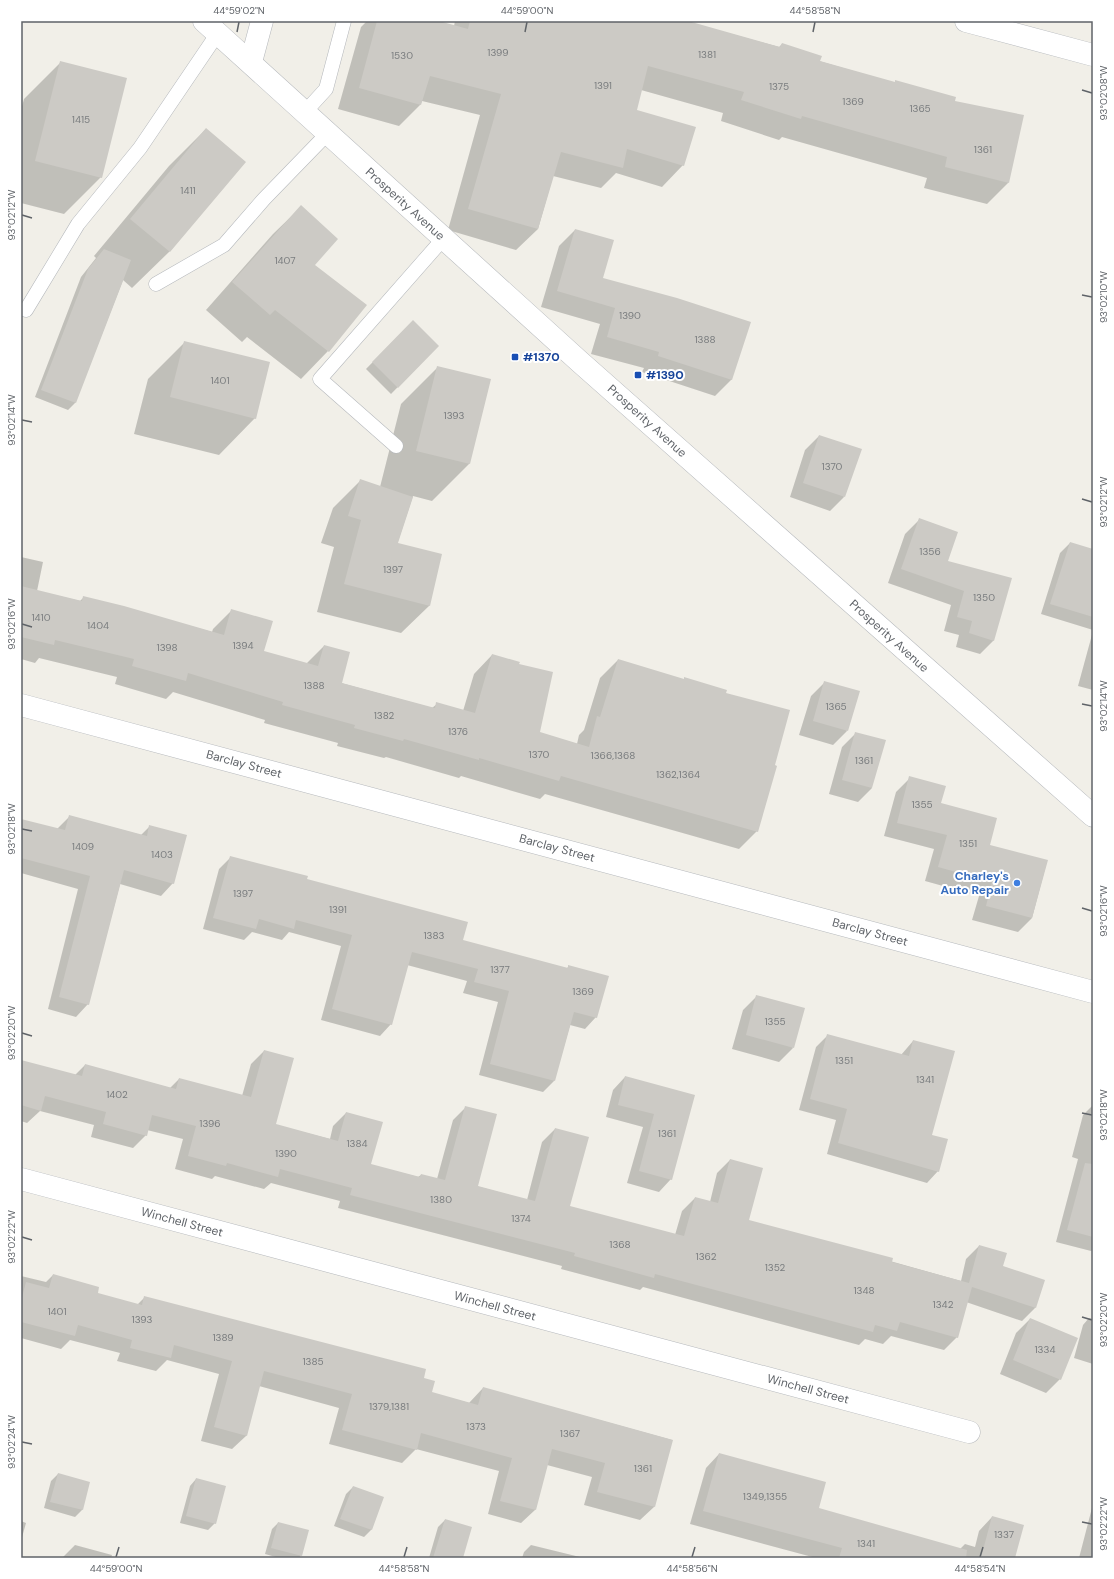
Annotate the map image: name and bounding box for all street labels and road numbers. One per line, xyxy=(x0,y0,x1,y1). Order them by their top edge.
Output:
street label: Prosperity Avenue xyxy=(362,164,448,244)
street label: Prosperity Avenue xyxy=(604,381,690,461)
street label: Prosperity Avenue xyxy=(846,596,932,676)
street label: Barclay Street xyxy=(204,746,284,782)
street label: Barclay Street xyxy=(517,830,597,866)
street label: Barclay Street xyxy=(830,914,910,950)
street label: Winchell Street xyxy=(139,1203,225,1241)
street label: Winchell Street xyxy=(452,1287,538,1325)
street label: Winchell Street xyxy=(765,1370,851,1408)

